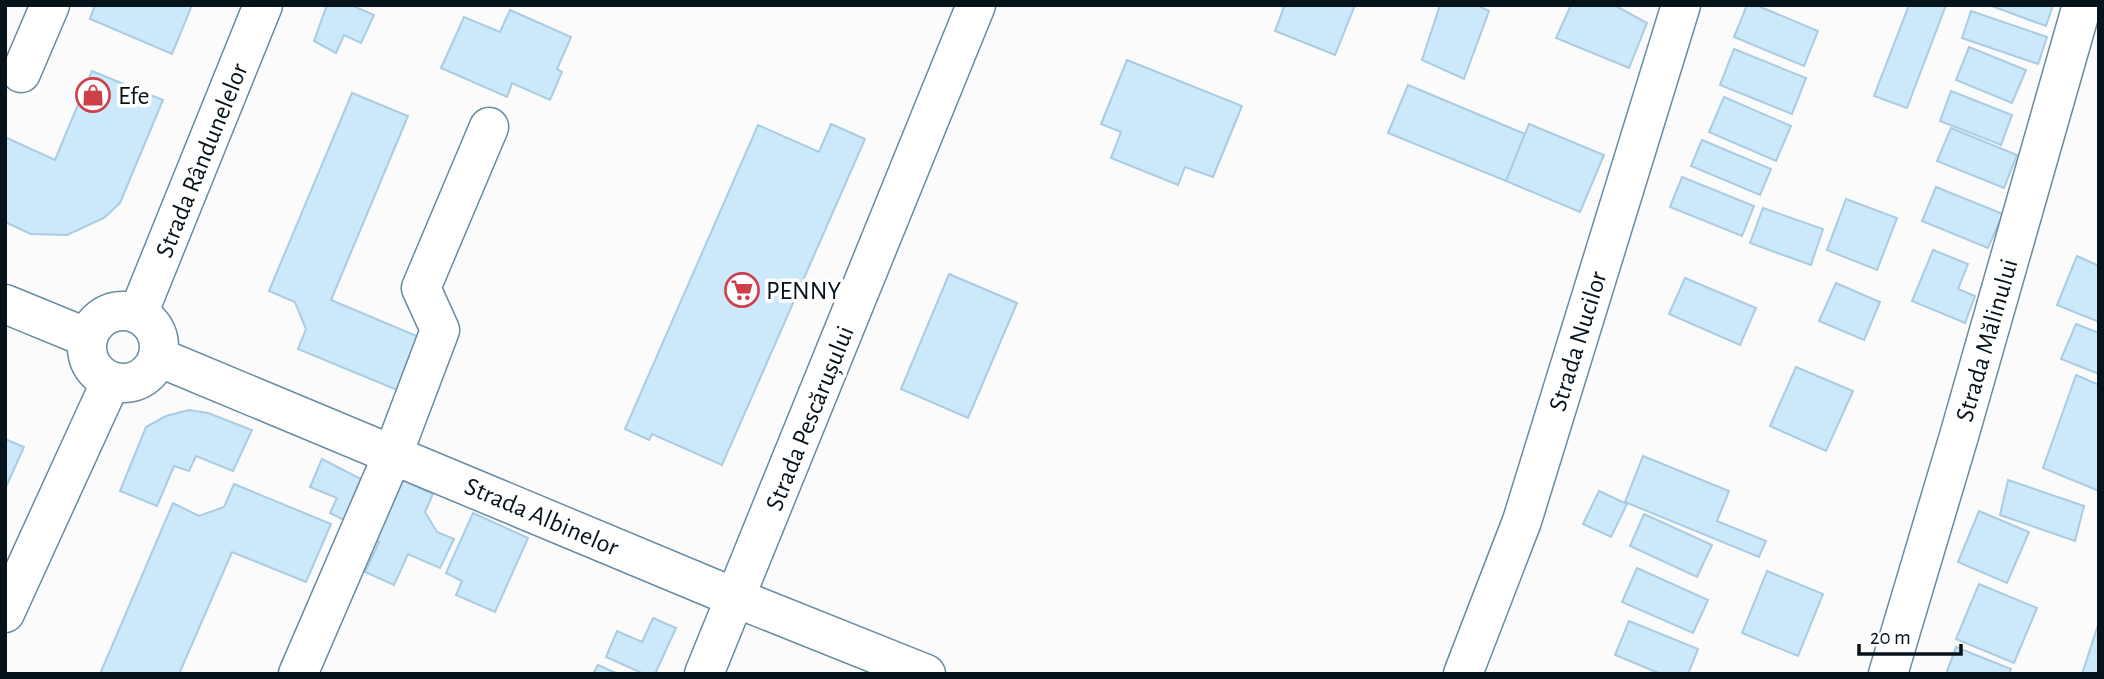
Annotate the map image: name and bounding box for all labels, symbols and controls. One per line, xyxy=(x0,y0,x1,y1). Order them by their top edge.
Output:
street label: Strada Rândunelelor xyxy=(151,59,253,261)
shop icon: Efe xyxy=(74,76,112,114)
place label: Efe xyxy=(118,83,149,109)
street label: Strada Mălinului xyxy=(1951,256,2023,425)
street label: Strada Nucilor xyxy=(1544,268,1612,414)
supermarket icon: PENNY xyxy=(723,271,761,309)
place label: PENNY xyxy=(766,278,842,304)
street label: Strada Pescărușului xyxy=(761,322,861,515)
street label: Strada Albinelor xyxy=(461,473,623,561)
scale bar xyxy=(1859,612,1960,656)
text: 20 m xyxy=(1870,627,1911,648)

